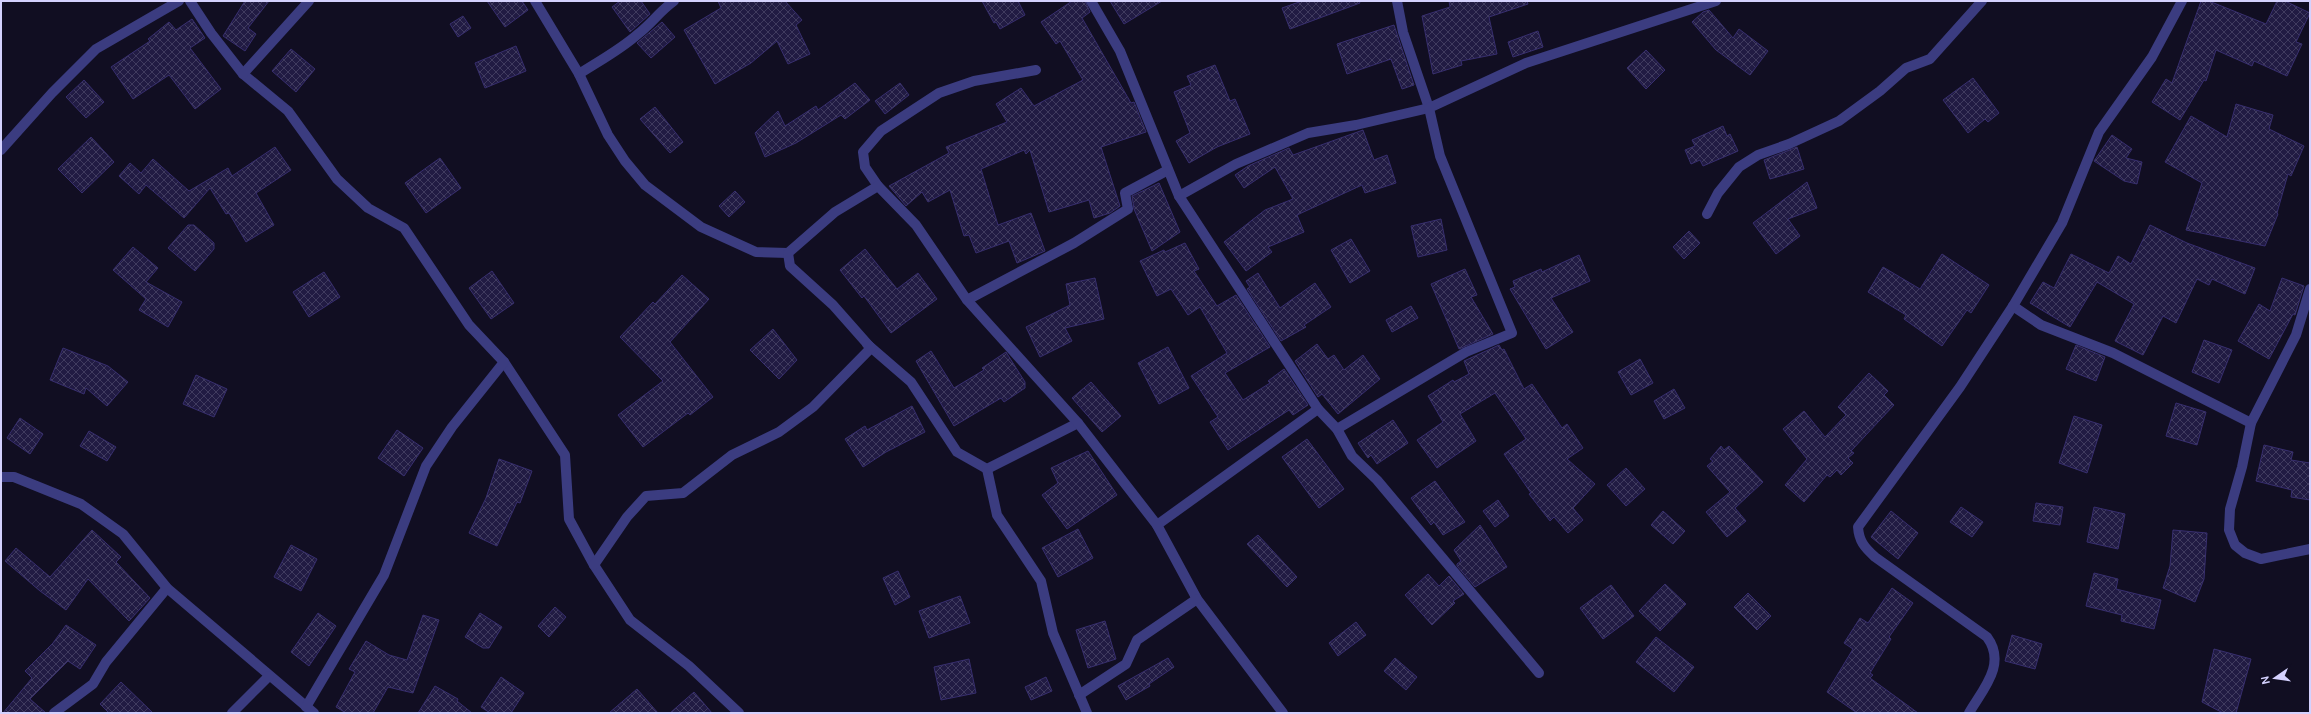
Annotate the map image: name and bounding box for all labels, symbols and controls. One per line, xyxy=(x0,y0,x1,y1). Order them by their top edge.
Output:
north arrow xyxy=(2255,658,2295,698)
text: N xyxy=(2258,675,2273,686)

